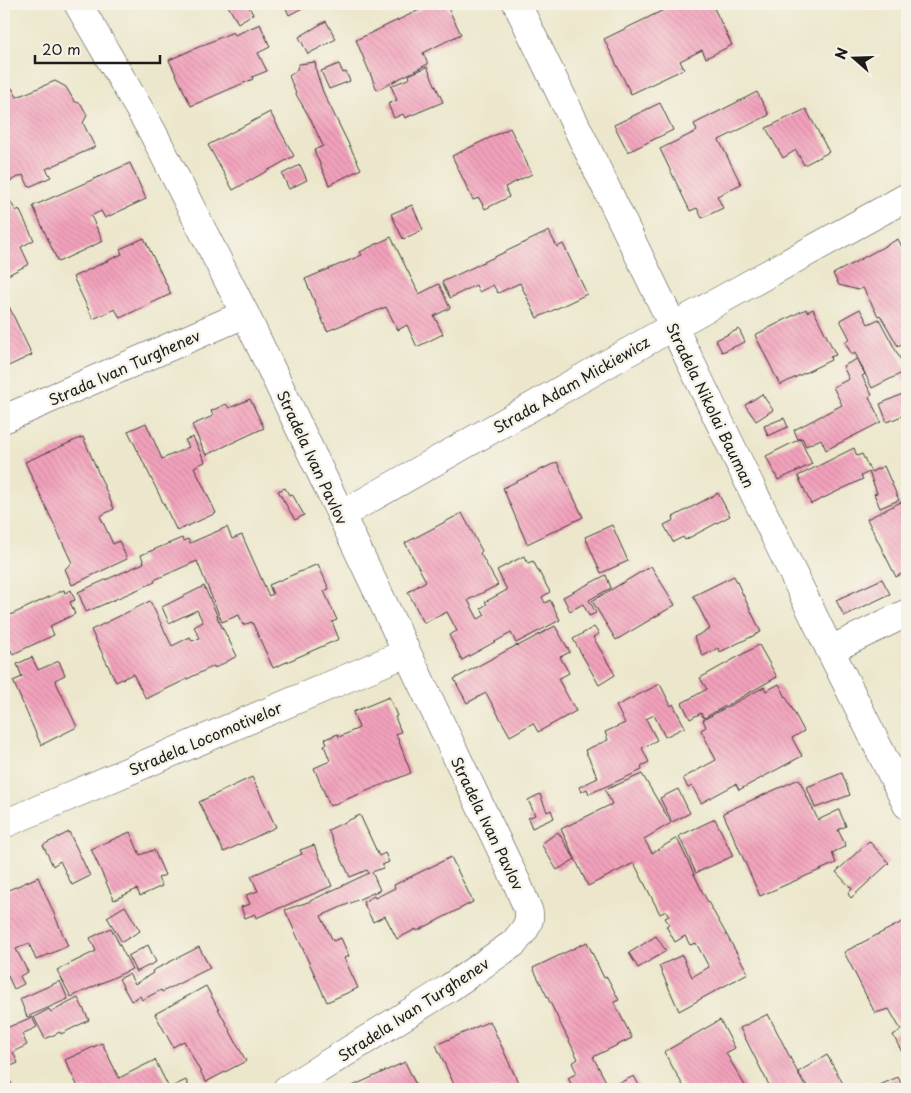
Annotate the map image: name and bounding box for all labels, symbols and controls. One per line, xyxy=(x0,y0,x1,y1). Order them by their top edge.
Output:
scale bar xyxy=(35,32,160,64)
north arrow xyxy=(828,32,878,82)
text: 20 m xyxy=(42,37,81,60)
text: N xyxy=(830,45,853,62)
street label: Stradela Nikolai Bauman xyxy=(661,318,761,492)
street label: Strada Ivan Turghenev xyxy=(44,323,204,411)
street label: Strada Adam Mickiewicz xyxy=(489,330,653,438)
street label: Stradela Ivan Pavlov xyxy=(272,386,354,528)
street label: Stradela Locomotivelor xyxy=(125,695,285,781)
street label: Stradela Ivan Pavlov xyxy=(446,752,530,894)
street label: Stradela Ivan Turghenev xyxy=(333,951,493,1067)

